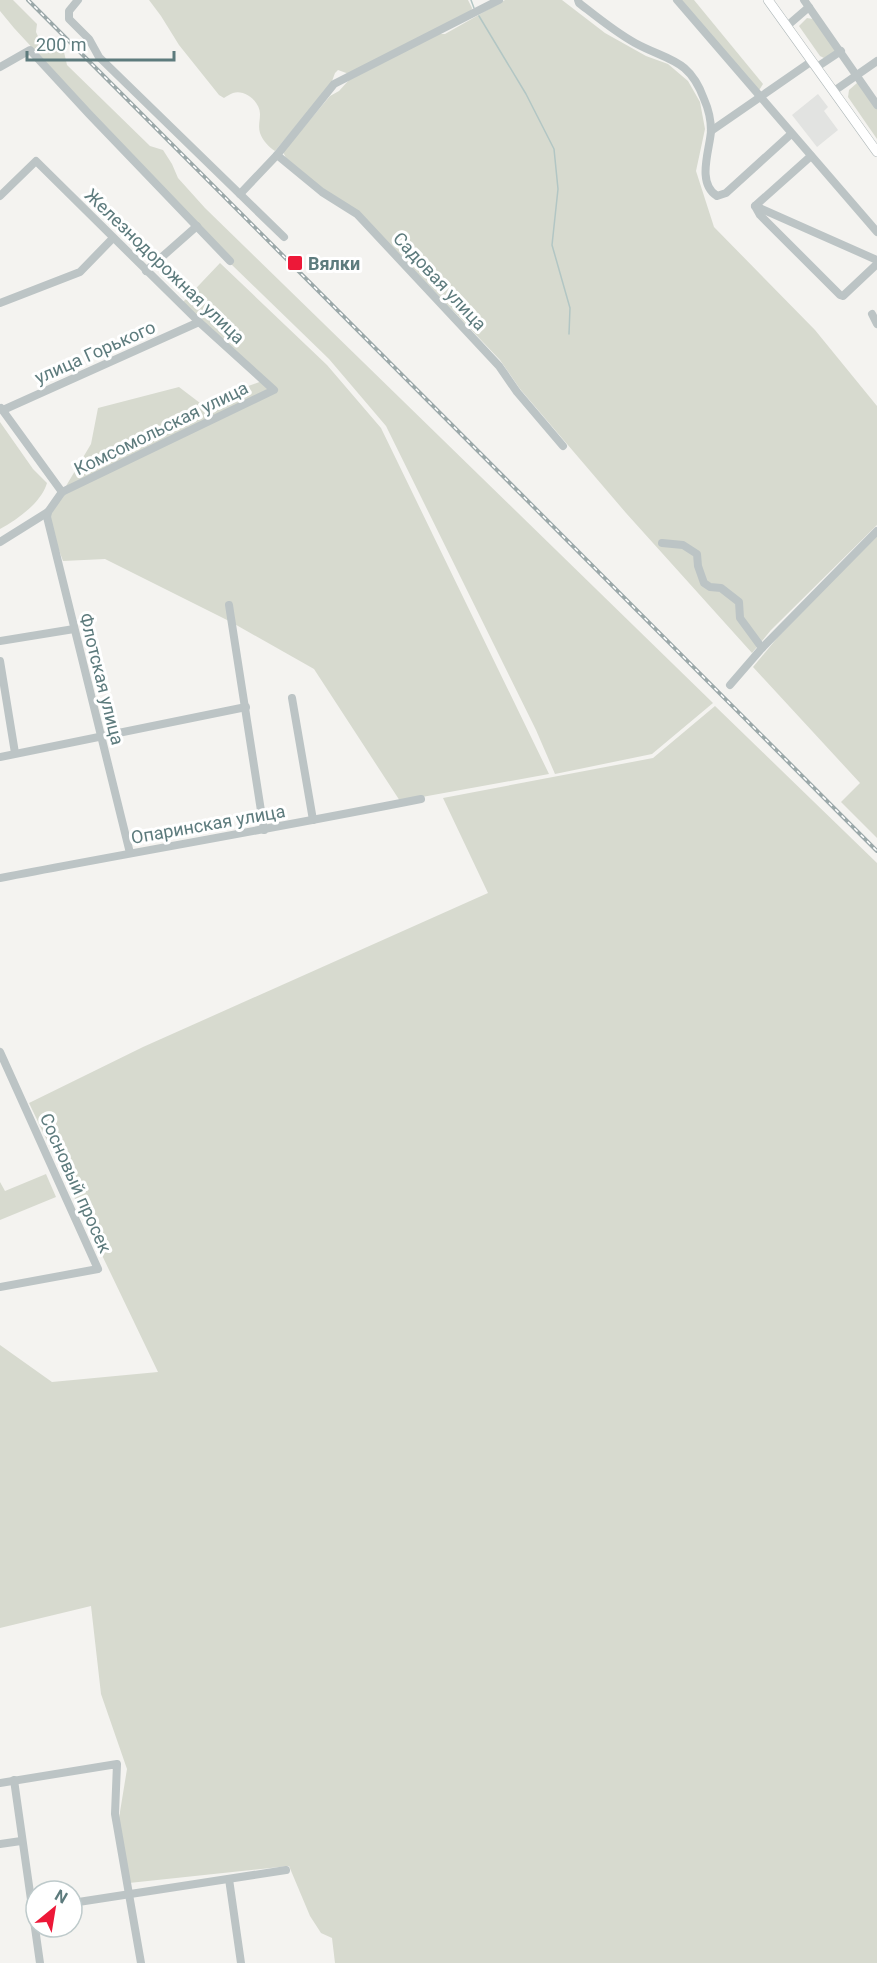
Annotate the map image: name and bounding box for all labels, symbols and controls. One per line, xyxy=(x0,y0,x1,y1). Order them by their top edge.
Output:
scale bar xyxy=(27,24,174,62)
text: 200 m xyxy=(36,34,87,55)
street label: Железнодорожная улица xyxy=(81,184,249,348)
street label: Садовая улица xyxy=(389,228,491,334)
place label: Вялки xyxy=(308,253,360,274)
marker: Вялки xyxy=(286,254,304,272)
street label: улица Горького xyxy=(31,316,159,388)
street label: Комсомольская улица xyxy=(71,377,251,479)
street label: Флотская улица xyxy=(75,611,129,747)
street label: Опаринская улица xyxy=(129,800,287,848)
street label: Сосновый просек xyxy=(36,1110,116,1256)
north arrow xyxy=(24,1879,84,1939)
text: N xyxy=(52,1885,71,1907)

